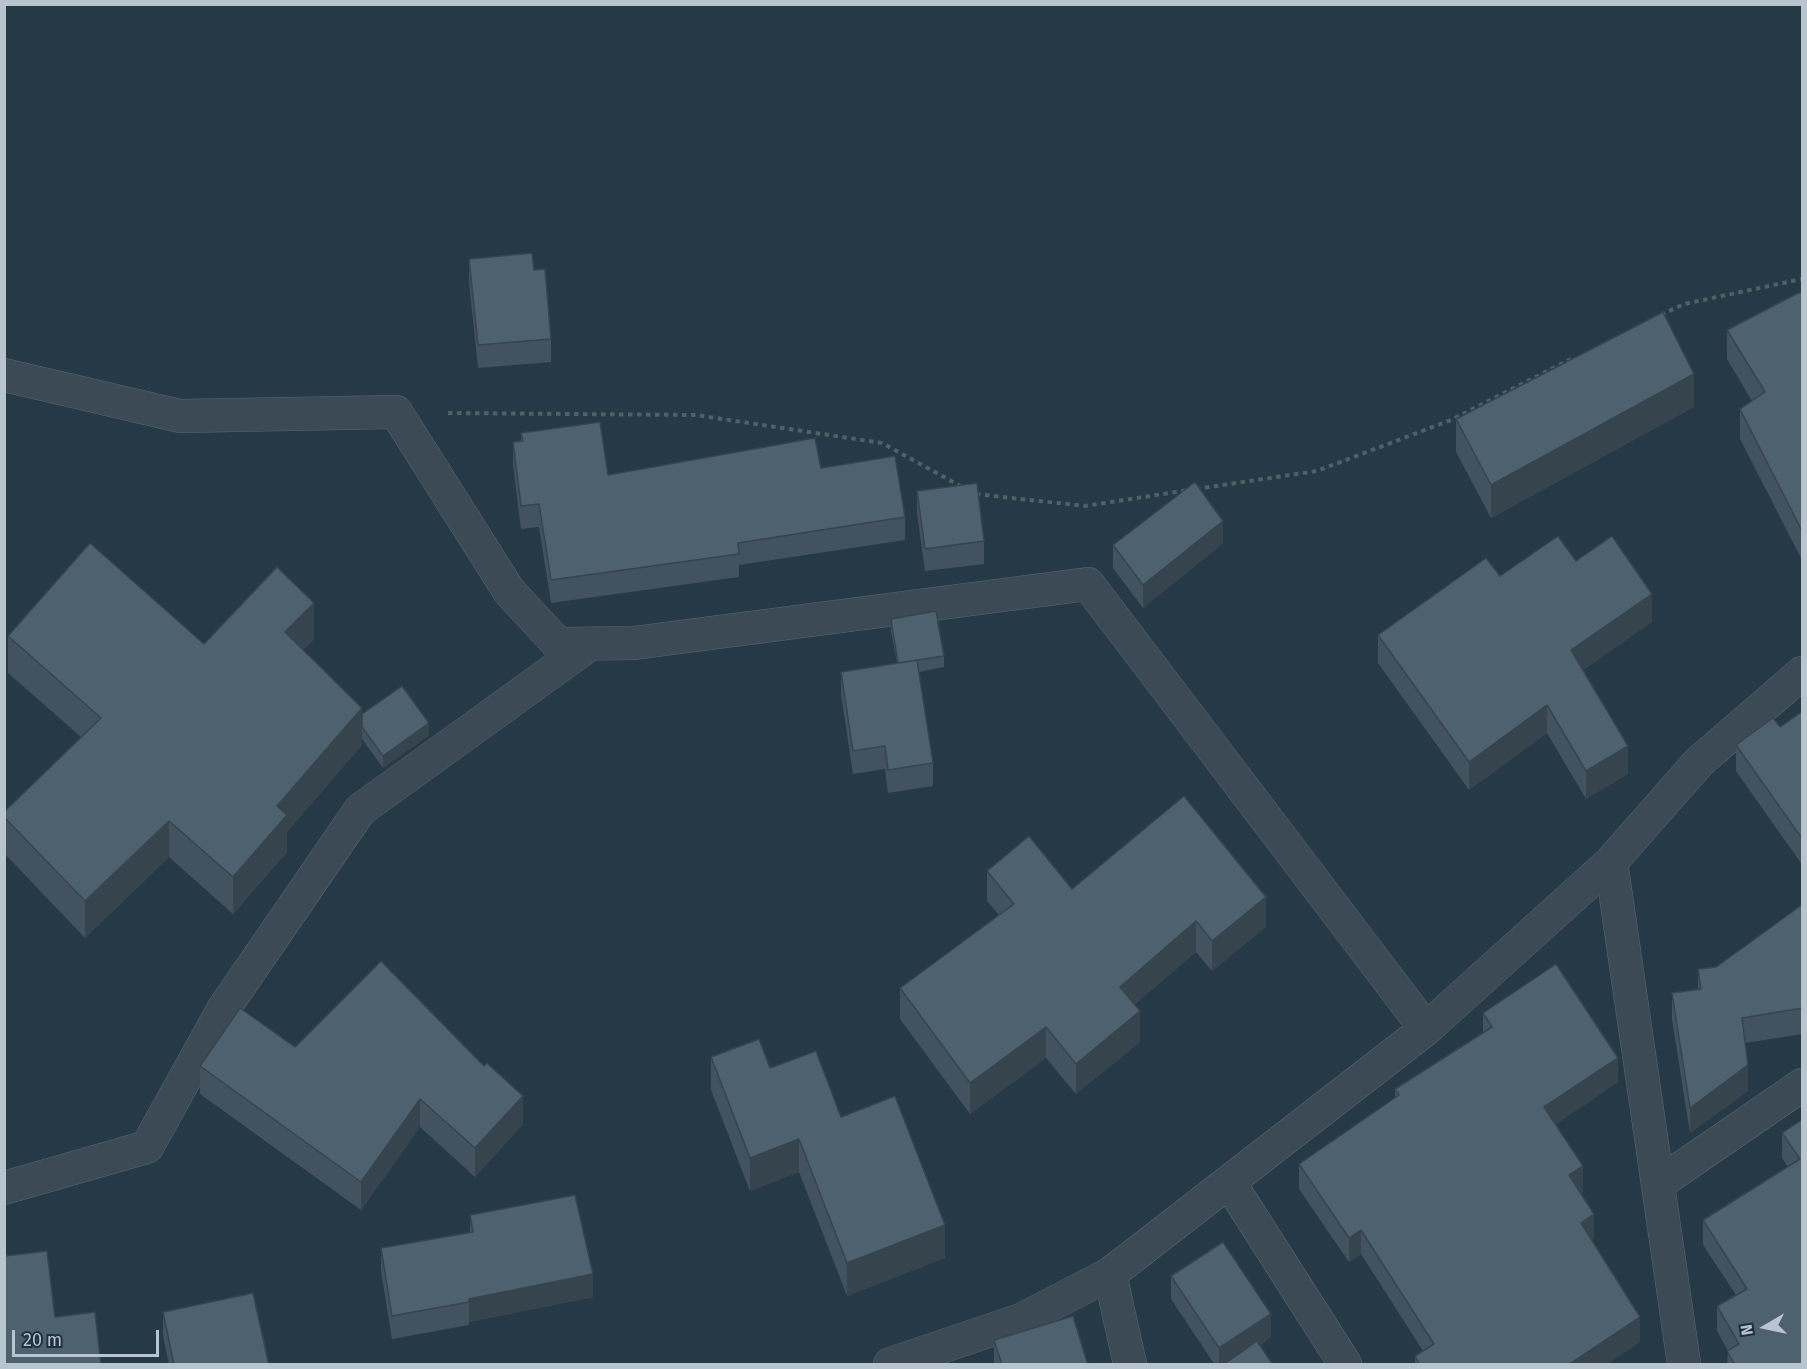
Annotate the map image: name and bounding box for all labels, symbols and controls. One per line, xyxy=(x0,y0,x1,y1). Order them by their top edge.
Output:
north arrow xyxy=(1735,1297,1795,1357)
scale bar xyxy=(15,1318,162,1356)
text: N xyxy=(1737,1323,1757,1337)
text: 20 m xyxy=(23,1329,62,1351)

